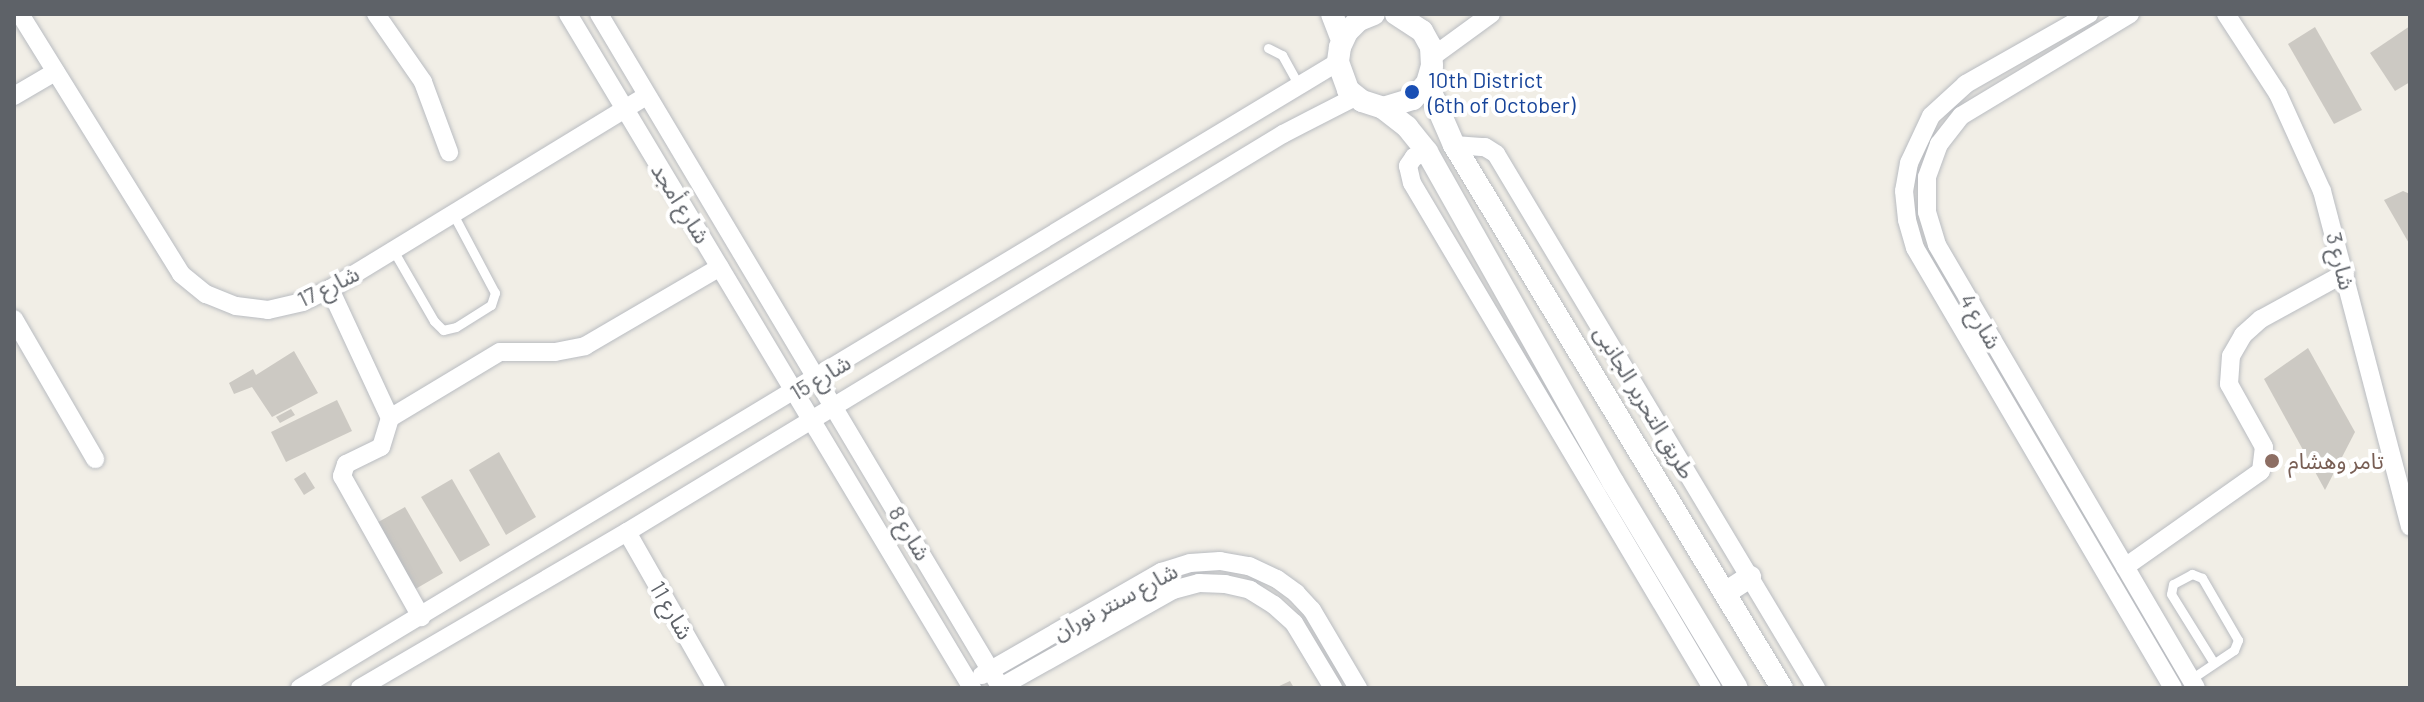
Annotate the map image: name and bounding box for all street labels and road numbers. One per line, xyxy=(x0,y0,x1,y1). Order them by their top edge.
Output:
street label: شارع أمجد xyxy=(646,158,716,248)
street label: شارع 3 xyxy=(2321,229,2361,293)
street label: شارع 17 xyxy=(293,260,363,312)
street label: شارع 4 xyxy=(1955,289,2007,353)
street label: طريق التحرير الجانبى xyxy=(1589,321,1701,483)
street label: شارع 15 xyxy=(785,349,855,405)
street label: شارع 8 xyxy=(884,501,936,565)
street label: شارع سنتر نوران xyxy=(1048,557,1182,645)
street label: شارع 11 xyxy=(645,576,699,644)

